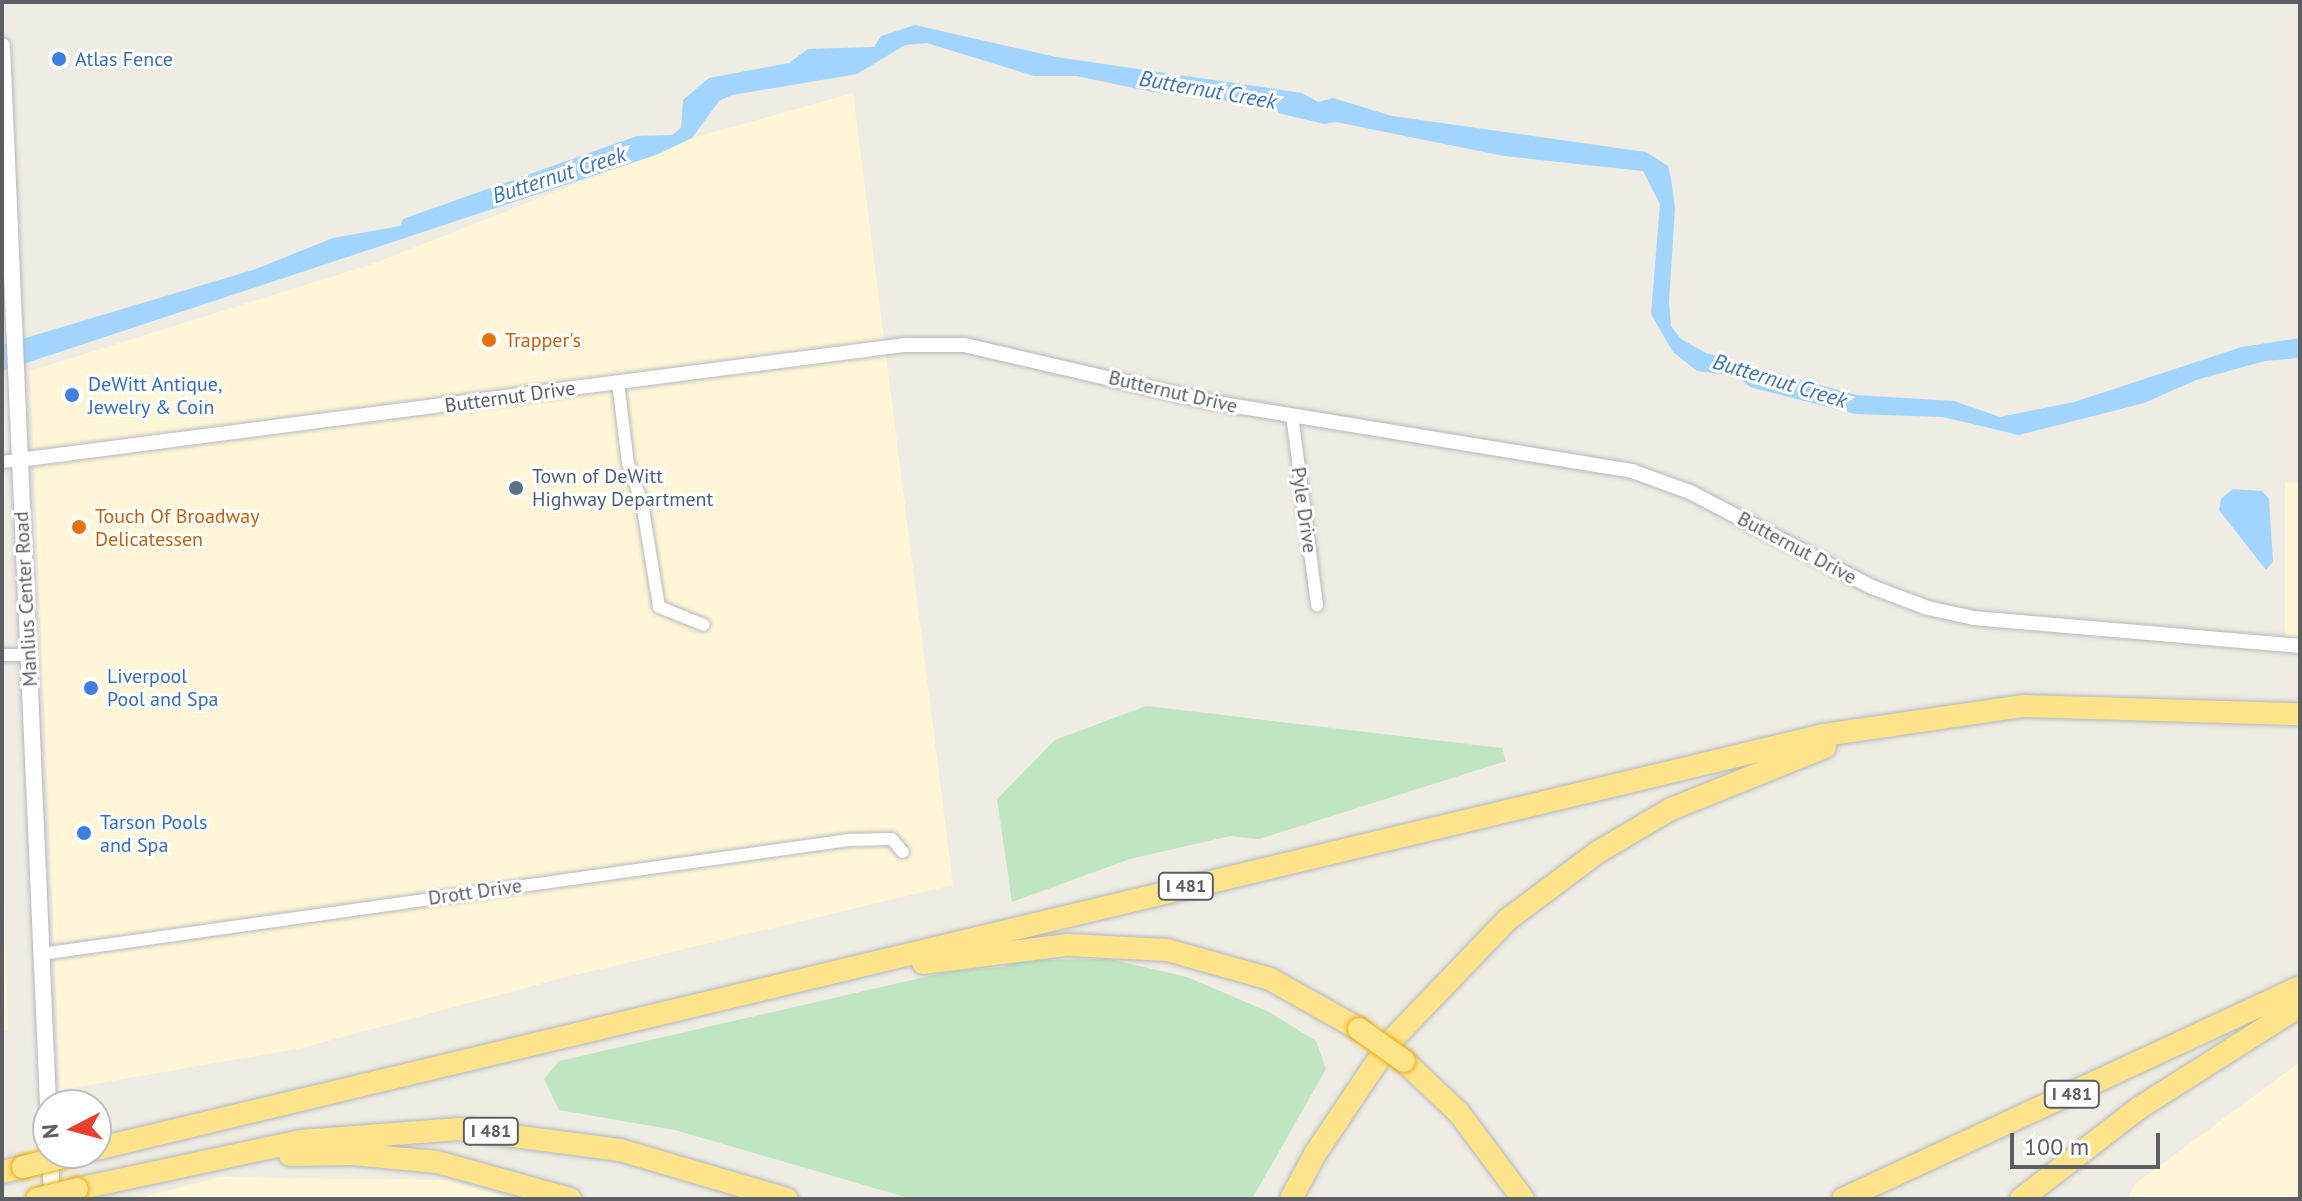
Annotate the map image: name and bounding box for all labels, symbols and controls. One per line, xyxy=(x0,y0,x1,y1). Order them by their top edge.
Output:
place label: Atlas Fence xyxy=(75,47,173,71)
marker: Atlas Fence xyxy=(50,50,68,68)
water label: Butternut Creek xyxy=(1137,65,1279,115)
water label: Butternut Creek xyxy=(489,141,629,209)
place label: Trapper's xyxy=(505,328,581,352)
marker: Trapper's xyxy=(480,331,498,349)
water label: Butternut Creek xyxy=(1710,348,1850,414)
street label: Butternut Drive xyxy=(1106,366,1240,418)
place label: DeWitt Antique, Jewelry & Coin xyxy=(88,372,223,419)
street label: Butternut Drive xyxy=(443,376,577,418)
marker: DeWitt Antique, Jewelry & Coin xyxy=(63,386,81,404)
place label: Town of DeWitt Highway Department xyxy=(532,464,714,511)
street label: Pyle Drive xyxy=(1286,465,1322,555)
marker: Town of DeWitt Highway Department xyxy=(507,479,525,497)
place label: Touch Of Broadway Delicatessen xyxy=(95,504,260,551)
street label: Butternut Drive xyxy=(1733,507,1861,589)
street label: Manlius Center Road xyxy=(9,511,43,687)
marker: Touch Of Broadway Delicatessen xyxy=(70,518,88,536)
place label: Liverpool Pool and Spa xyxy=(107,664,218,711)
marker: Liverpool Pool and Spa xyxy=(82,679,100,697)
place label: Tarson Pools and Spa xyxy=(100,810,207,857)
marker: Tarson Pools and Spa xyxy=(75,824,93,842)
road number: I 481 xyxy=(1156,872,1216,900)
street label: Drott Drive xyxy=(427,874,523,910)
road number: I 481 xyxy=(2042,1080,2102,1108)
north arrow xyxy=(32,1089,112,1169)
road number: I 481 xyxy=(461,1117,521,1145)
scale bar xyxy=(2014,1117,2164,1167)
text: N xyxy=(35,1123,65,1140)
text: 100 m xyxy=(2024,1131,2089,1162)

